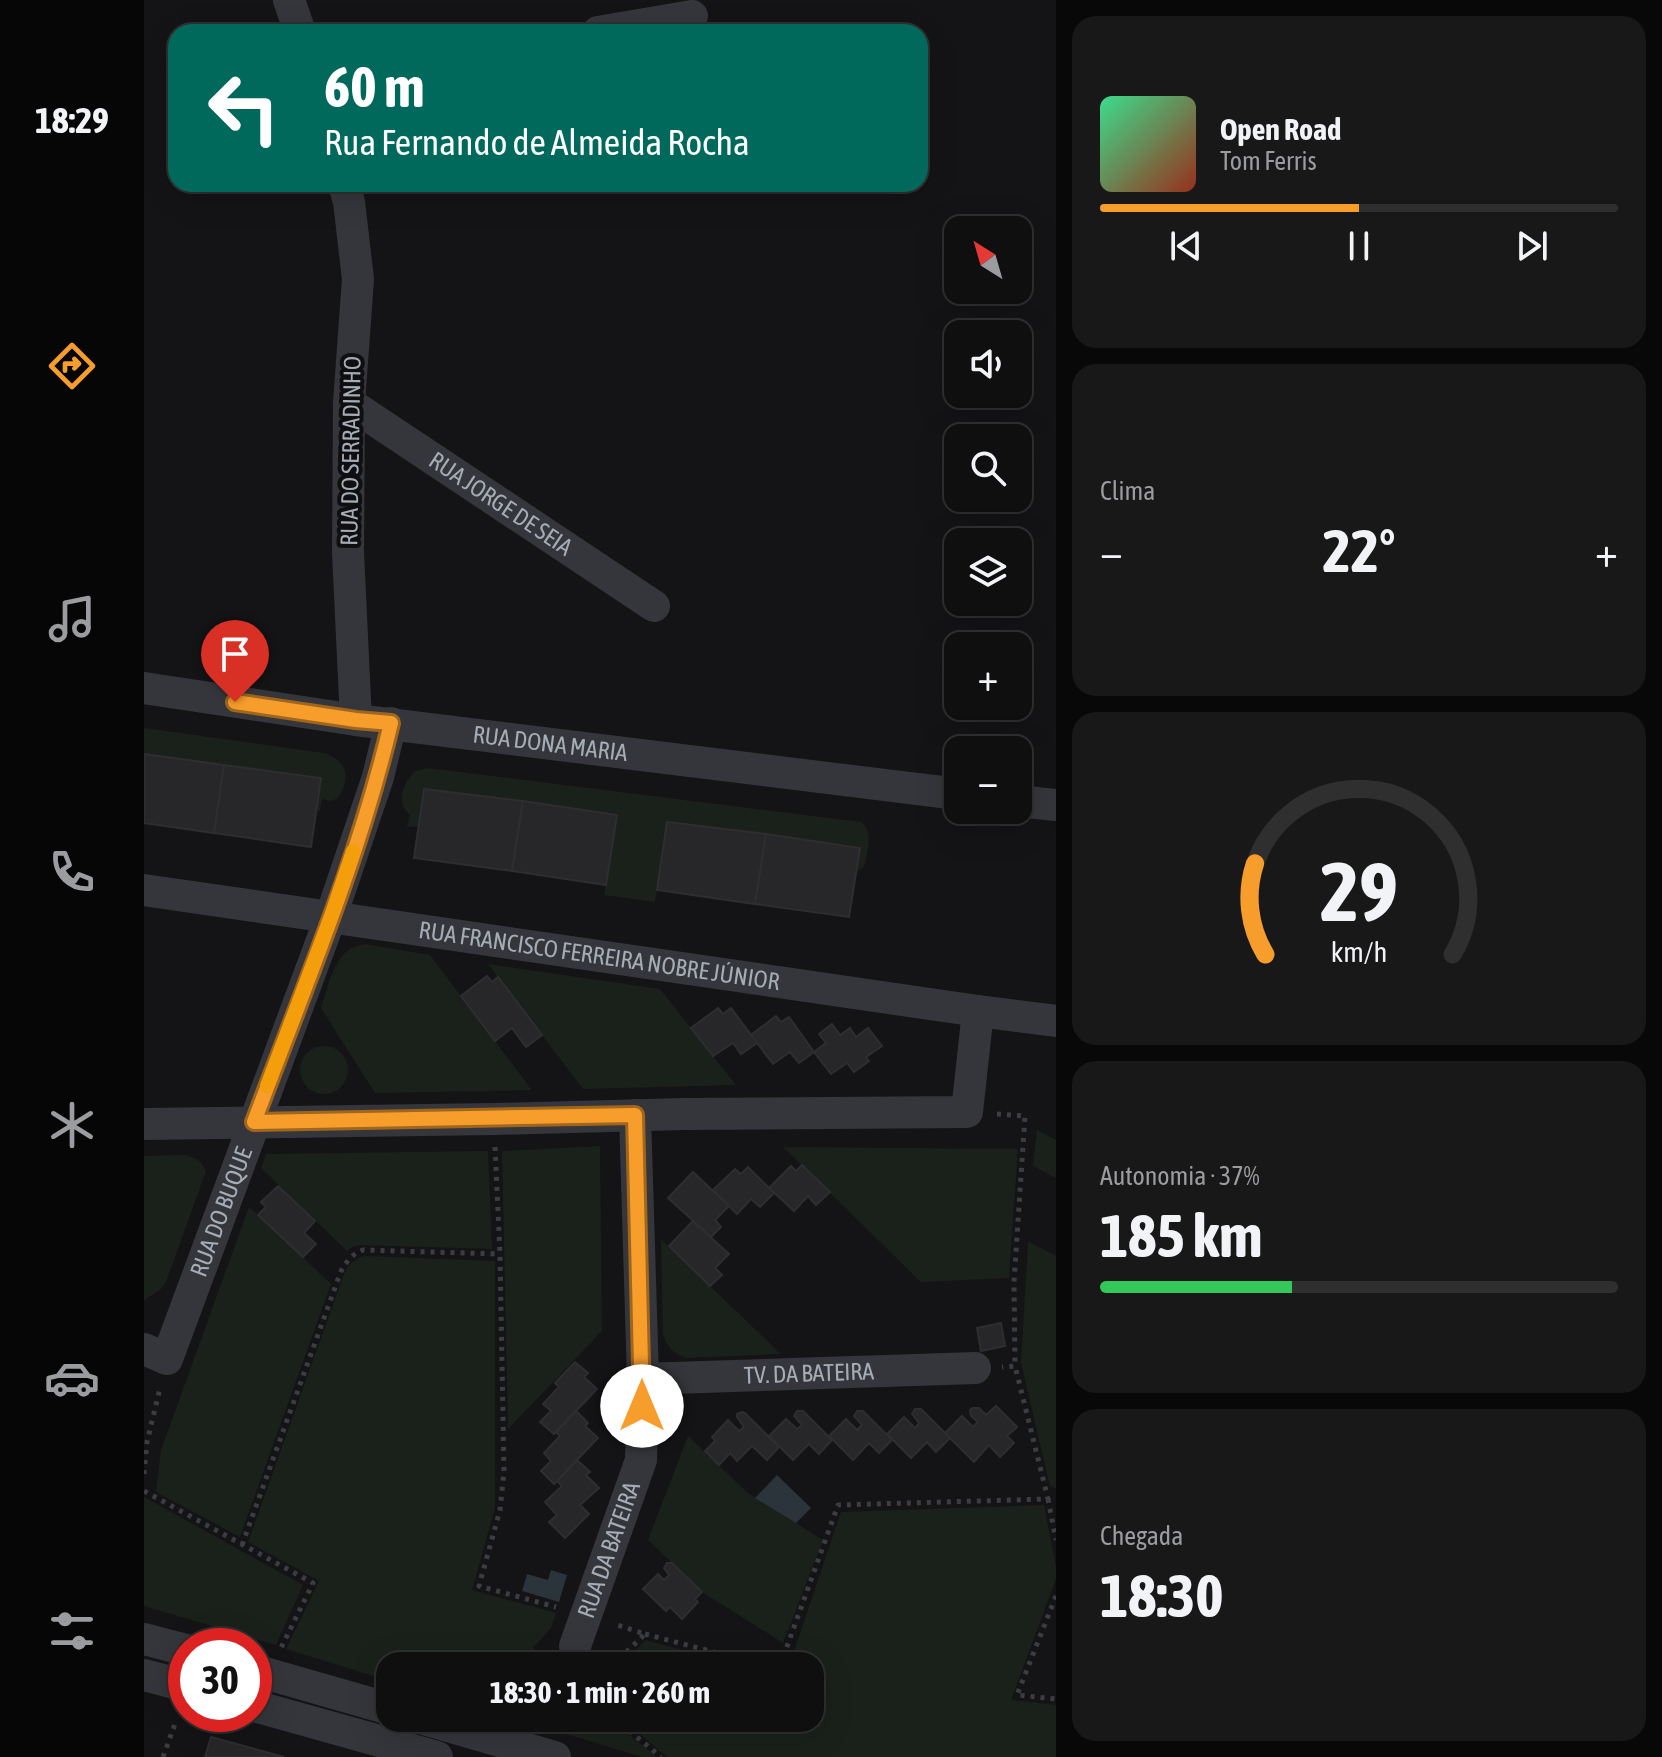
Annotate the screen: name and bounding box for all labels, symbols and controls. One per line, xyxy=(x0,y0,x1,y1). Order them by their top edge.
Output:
text: 60 m xyxy=(324,55,425,119)
icon: left xyxy=(192,56,296,160)
text: 18:29 xyxy=(35,99,109,141)
text: Open Road xyxy=(1220,112,1341,146)
text: Rua Fernando de Almeida Rocha xyxy=(324,121,750,163)
text: Tom Ferris xyxy=(1220,146,1317,176)
north arrow xyxy=(944,216,1032,304)
map controls xyxy=(944,216,1032,824)
icon: previous xyxy=(1164,224,1208,268)
icon: pause xyxy=(1337,224,1381,268)
icon: next xyxy=(1510,224,1554,268)
button: sound xyxy=(944,320,1032,408)
icon: directions xyxy=(44,338,100,394)
street label: RUA DO SERRADINHO xyxy=(335,356,366,546)
button: search xyxy=(944,424,1032,512)
street label: RUA JORGE DE SEIA xyxy=(424,446,578,561)
text: Clima xyxy=(1100,476,1155,506)
text: 22° xyxy=(1323,516,1395,585)
text: − xyxy=(1100,526,1123,576)
text: + xyxy=(1595,526,1618,576)
button: layers xyxy=(944,528,1032,616)
icon: music xyxy=(44,591,100,647)
pin xyxy=(201,620,269,702)
icon: arrive xyxy=(213,632,257,676)
button: + xyxy=(944,632,1032,720)
street label: RUA DONA MARIA xyxy=(471,720,629,766)
button: − xyxy=(944,736,1032,824)
text: 29 xyxy=(1320,842,1398,938)
icon: phone xyxy=(44,844,100,900)
street label: RUA FRANCISCO FERREIRA NOBRE JÚNIOR xyxy=(417,916,781,995)
text: km/h xyxy=(1331,935,1387,968)
icon: climate xyxy=(44,1097,100,1153)
street label: RUA DO BUQUE xyxy=(185,1143,257,1280)
text: Autonomia · 37% xyxy=(1100,1161,1260,1191)
text: 185 km xyxy=(1100,1201,1262,1270)
icon: car xyxy=(44,1350,100,1406)
street label: TV. DA BATEIRA xyxy=(743,1357,875,1389)
position arrow xyxy=(600,1364,684,1448)
street label: RUA DA BATEIRA xyxy=(572,1478,645,1621)
text: Chegada xyxy=(1100,1521,1183,1551)
text: 18:30 xyxy=(1100,1561,1223,1630)
icon: filters xyxy=(44,1603,100,1659)
speed limit sign: 30 xyxy=(168,1628,272,1732)
text: 18:30 · 1 min · 260 m xyxy=(490,1675,710,1709)

